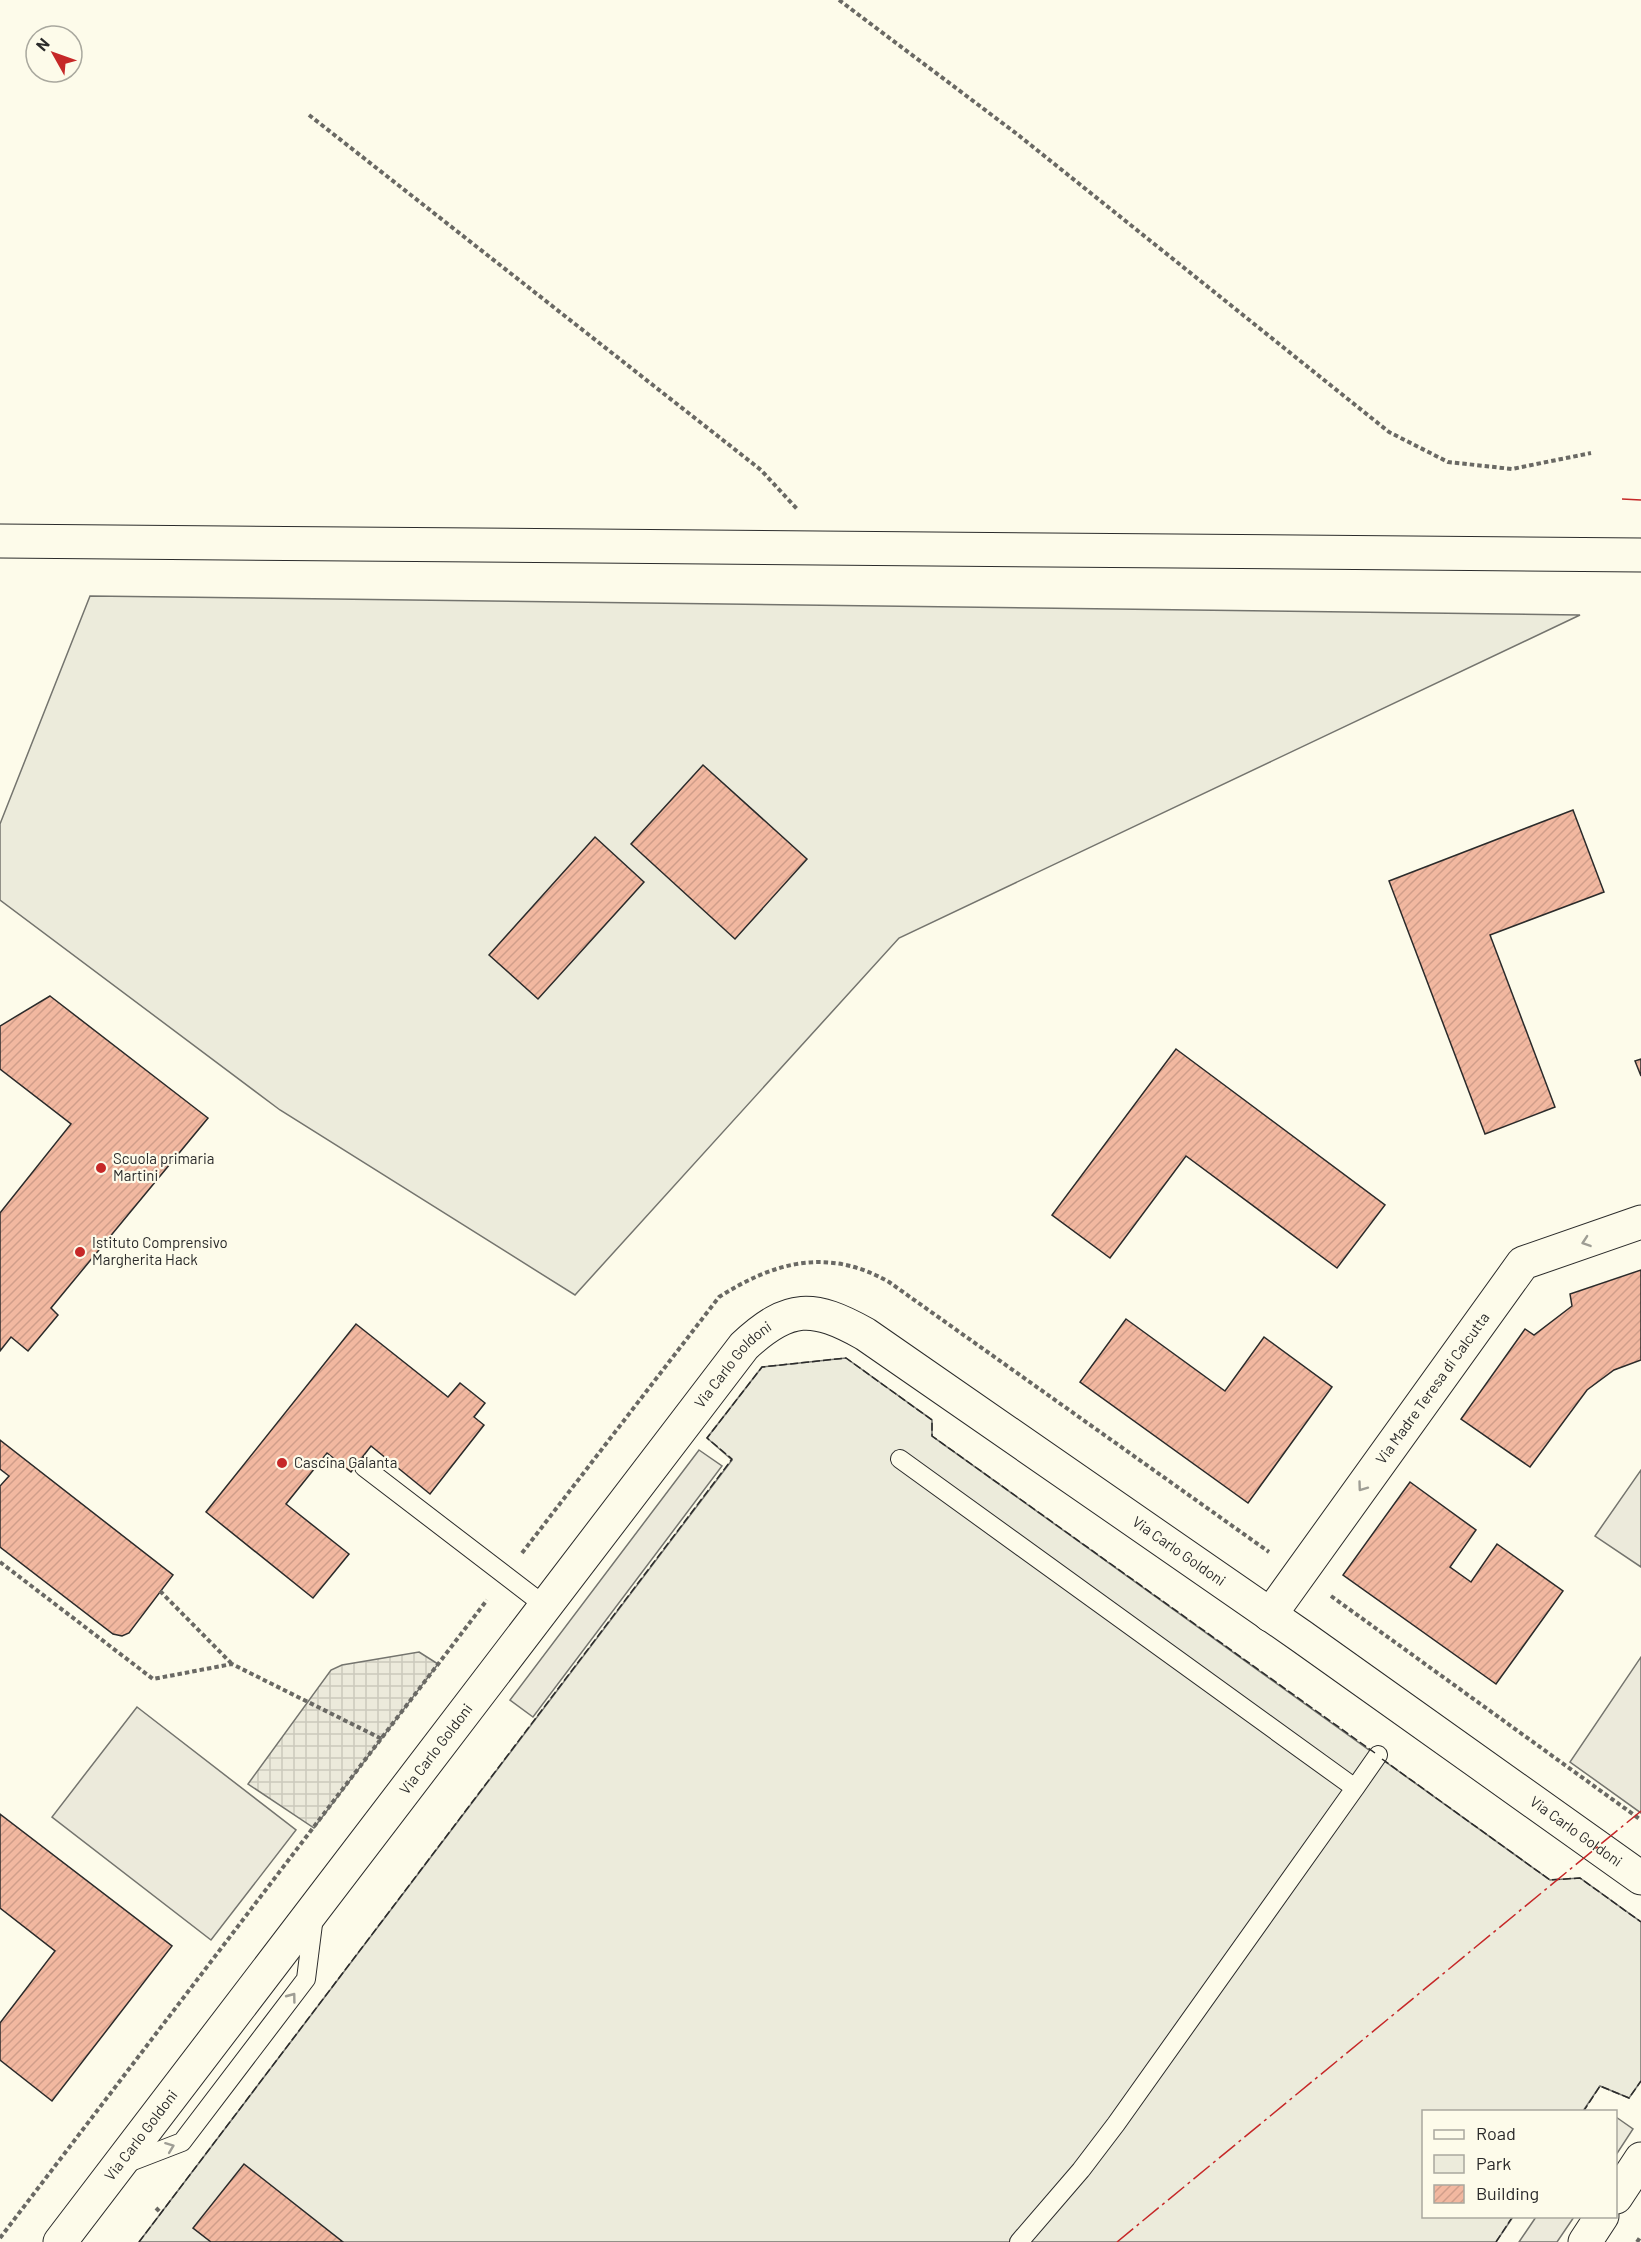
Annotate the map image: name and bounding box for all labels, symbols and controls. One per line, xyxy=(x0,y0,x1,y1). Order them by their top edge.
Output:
north arrow xyxy=(24,24,84,84)
text: N xyxy=(31,34,53,54)
place label: Scuola primaria Martini xyxy=(113,1149,214,1184)
marker: Scuola primaria Martini xyxy=(94,1161,108,1175)
place label: Istituto Comprensivo Margherita Hack xyxy=(92,1233,228,1268)
one-way arrow xyxy=(1581,1234,1592,1247)
marker: Istituto Comprensivo Margherita Hack xyxy=(73,1245,87,1259)
street label: Via Madre Teresa di Calcutta xyxy=(1371,1308,1493,1467)
street label: Via Carlo Goldoni xyxy=(690,1317,774,1411)
place label: Cascina Galanta xyxy=(294,1453,397,1471)
marker: Cascina Galanta xyxy=(275,1456,289,1470)
one-way arrow xyxy=(1358,1480,1369,1491)
street label: Via Carlo Goldoni xyxy=(1129,1512,1229,1589)
street label: Via Carlo Goldoni xyxy=(395,1700,476,1797)
street label: Via Carlo Goldoni xyxy=(1527,1792,1626,1870)
one-way arrow xyxy=(285,1993,296,2004)
street label: Via Carlo Goldoni xyxy=(100,2086,181,2184)
legend xyxy=(1422,2110,1617,2218)
text: Road xyxy=(1476,2122,1516,2144)
one-way arrow xyxy=(164,2142,175,2154)
text: Park xyxy=(1476,2152,1511,2174)
text: Building xyxy=(1476,2182,1539,2204)

